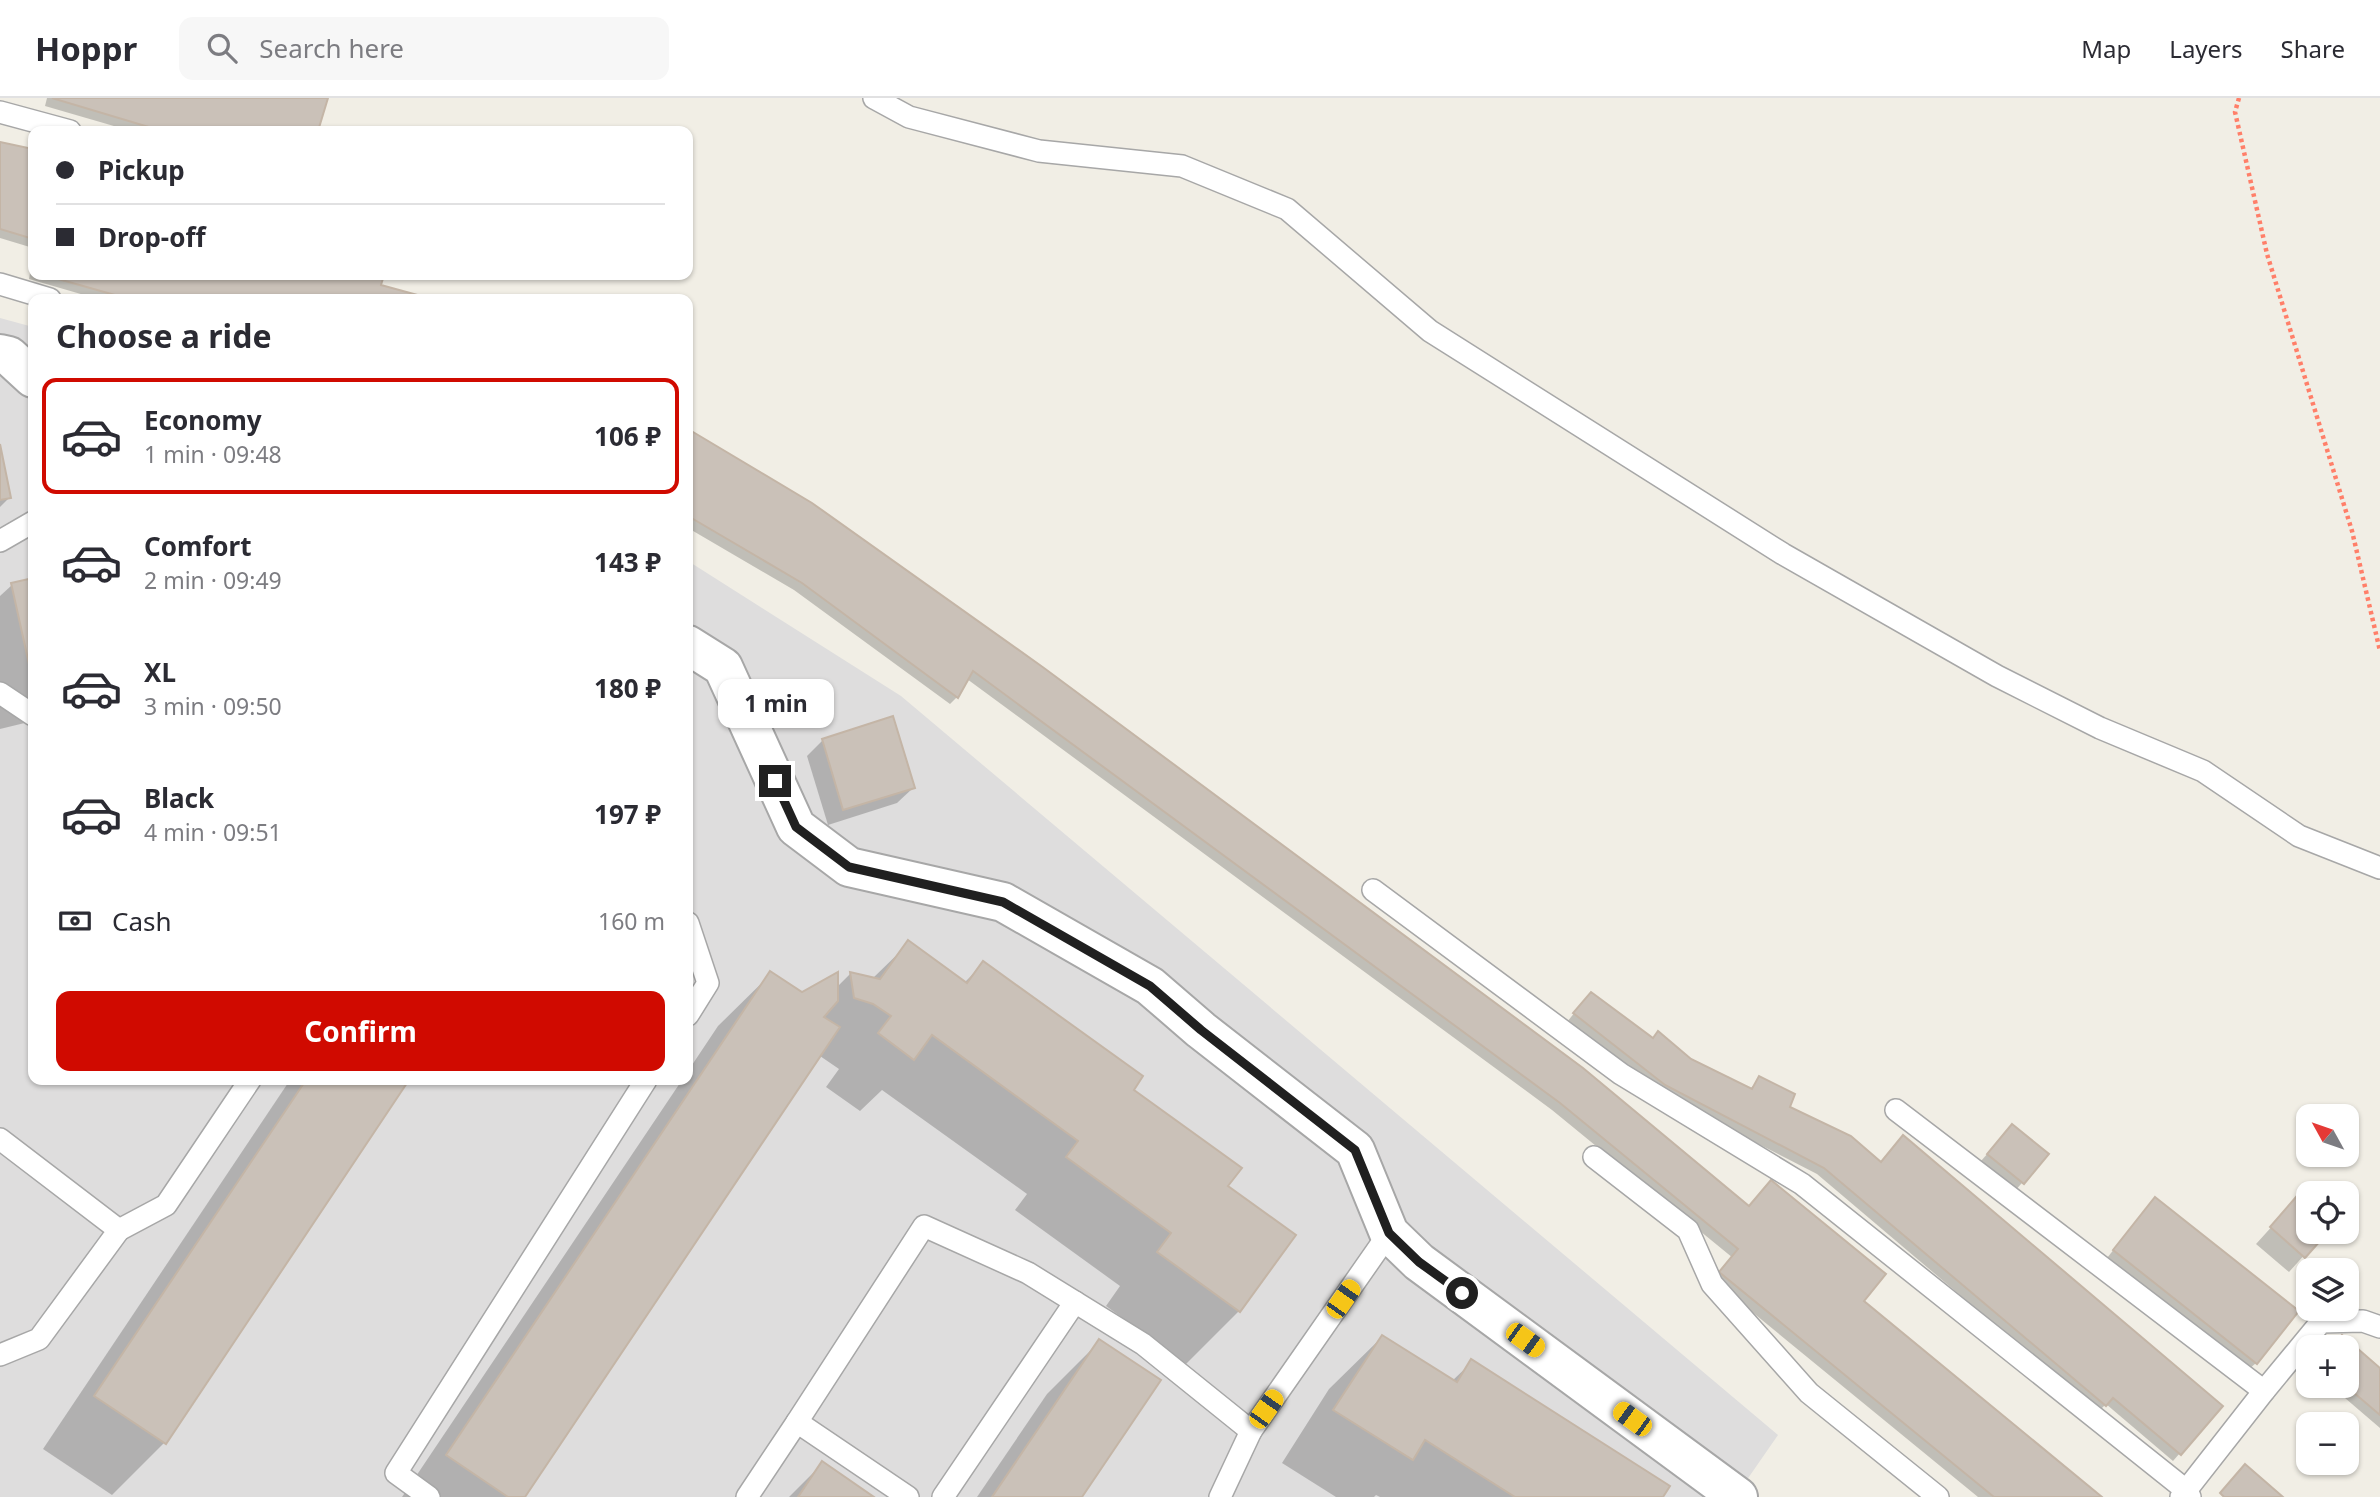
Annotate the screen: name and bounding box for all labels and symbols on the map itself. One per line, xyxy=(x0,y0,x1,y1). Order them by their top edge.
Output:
callout: 1 min xyxy=(717,680,833,728)
route end xyxy=(759,765,791,797)
north arrow xyxy=(2296,1104,2359,1167)
car xyxy=(1323,1276,1364,1322)
route start xyxy=(1446,1277,1478,1309)
car xyxy=(1502,1319,1549,1361)
car xyxy=(1246,1386,1287,1432)
car xyxy=(1609,1398,1656,1440)

